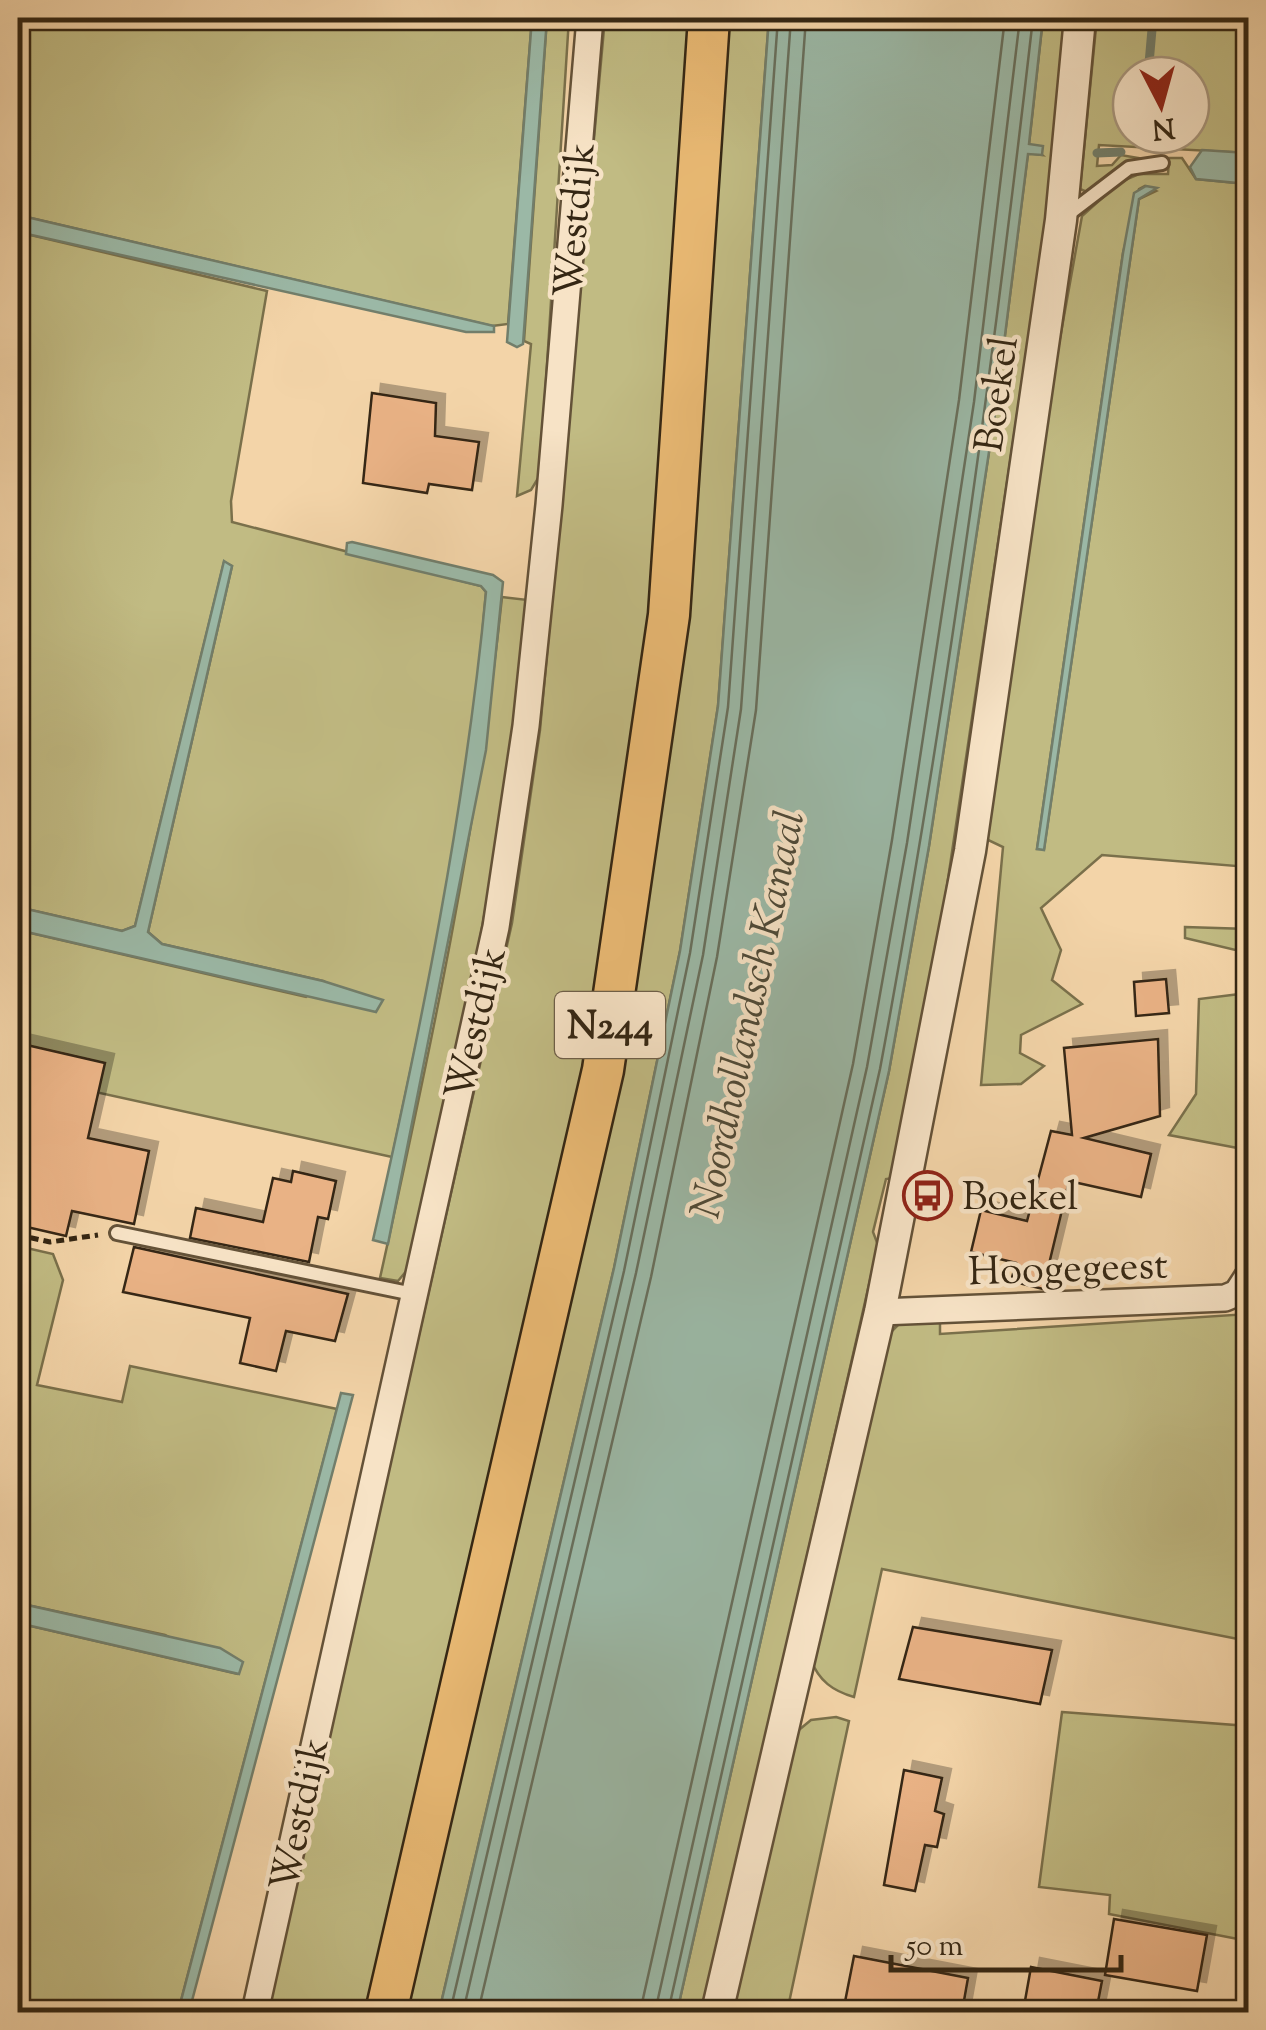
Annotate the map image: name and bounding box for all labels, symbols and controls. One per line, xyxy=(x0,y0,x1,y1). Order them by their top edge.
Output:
north arrow xyxy=(1111,55,1211,155)
text: N xyxy=(1150,106,1177,148)
street label: Westdijk xyxy=(542,140,613,300)
street label: Boekel xyxy=(963,333,1036,456)
water label: Noordhollandsch Kanaal xyxy=(678,806,823,1224)
street label: Westdijk xyxy=(433,942,524,1106)
road number: N244 xyxy=(555,992,665,1058)
bus stop icon: Boekel xyxy=(901,1169,953,1221)
place label: Boekel xyxy=(962,1171,1078,1228)
street label: Hoogegeest xyxy=(968,1240,1169,1303)
street label: Westdijk xyxy=(258,1733,346,1897)
scale bar xyxy=(891,1910,1121,1972)
text: 50 m xyxy=(904,1926,964,1969)

